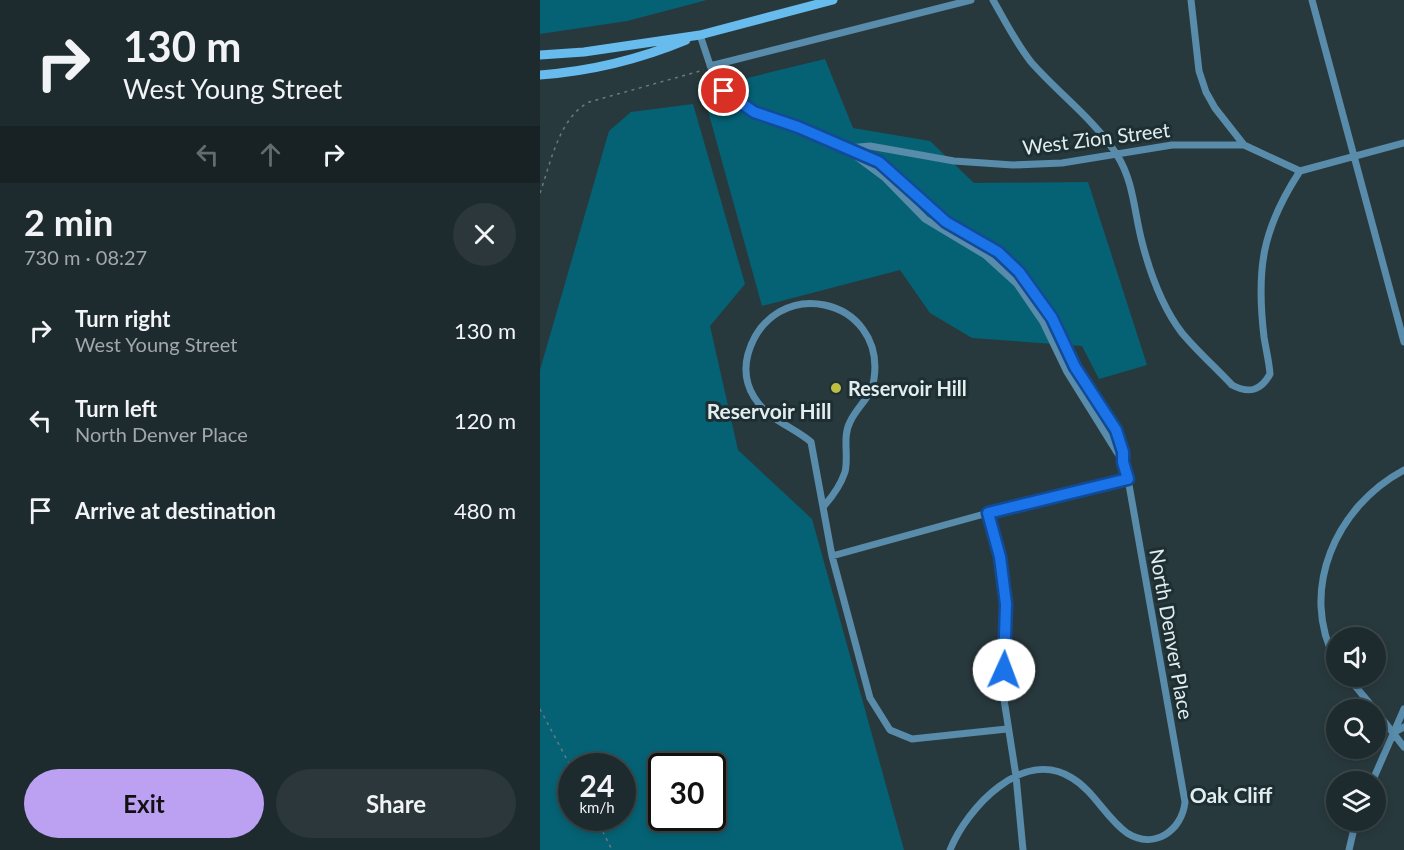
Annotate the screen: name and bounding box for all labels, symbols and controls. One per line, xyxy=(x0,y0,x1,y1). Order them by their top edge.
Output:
text: 130 m xyxy=(123,21,241,71)
icon: right xyxy=(24,24,102,102)
pin xyxy=(698,65,749,116)
text: West Young Street xyxy=(123,72,342,105)
icon: arrive xyxy=(707,74,740,107)
street label: West Zion Street xyxy=(1021,117,1171,159)
icon: left xyxy=(191,138,224,171)
icon: ahead xyxy=(254,138,287,171)
icon: right xyxy=(317,138,350,171)
text: 2 min xyxy=(24,200,113,244)
button: close xyxy=(453,203,516,266)
text: 730 m · 08:27 xyxy=(24,245,147,269)
text: Turn right xyxy=(75,305,170,332)
icon: right xyxy=(24,314,57,347)
text: 130 m xyxy=(454,317,516,344)
text: West Young Street xyxy=(75,332,237,356)
place label: Reservoir Hill xyxy=(848,376,967,400)
marker: Reservoir Hill xyxy=(829,381,843,395)
text: Turn left xyxy=(75,395,157,422)
district label: Reservoir Hill xyxy=(707,398,831,423)
icon: left xyxy=(24,404,57,437)
text: 120 m xyxy=(454,407,516,434)
text: North Denver Place xyxy=(75,422,248,446)
icon: arrive xyxy=(24,494,57,527)
text: Arrive at destination xyxy=(75,497,276,524)
text: 480 m xyxy=(454,497,516,524)
street label: North Denver Place xyxy=(1145,547,1199,721)
map controls xyxy=(1326,627,1386,831)
button: sound xyxy=(1326,627,1386,687)
position arrow xyxy=(972,638,1036,702)
button: search xyxy=(1326,699,1386,759)
speed limit sign: 30 xyxy=(648,753,726,831)
text: 24 xyxy=(580,767,614,803)
button: Exit xyxy=(24,769,264,838)
button: Share xyxy=(276,769,516,838)
button: layers xyxy=(1326,771,1386,831)
district label: Oak Cliff xyxy=(1190,782,1273,807)
text: km/h xyxy=(579,798,615,816)

